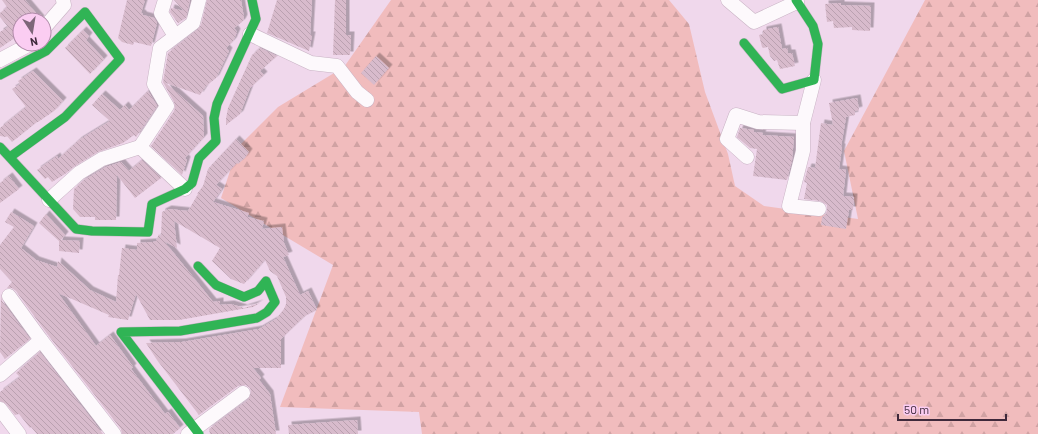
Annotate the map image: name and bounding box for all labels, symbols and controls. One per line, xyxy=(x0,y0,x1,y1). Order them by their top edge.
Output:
north arrow xyxy=(12,12,52,52)
text: N xyxy=(29,35,39,49)
scale bar xyxy=(898,396,1006,422)
text: 50 m xyxy=(904,402,929,416)

